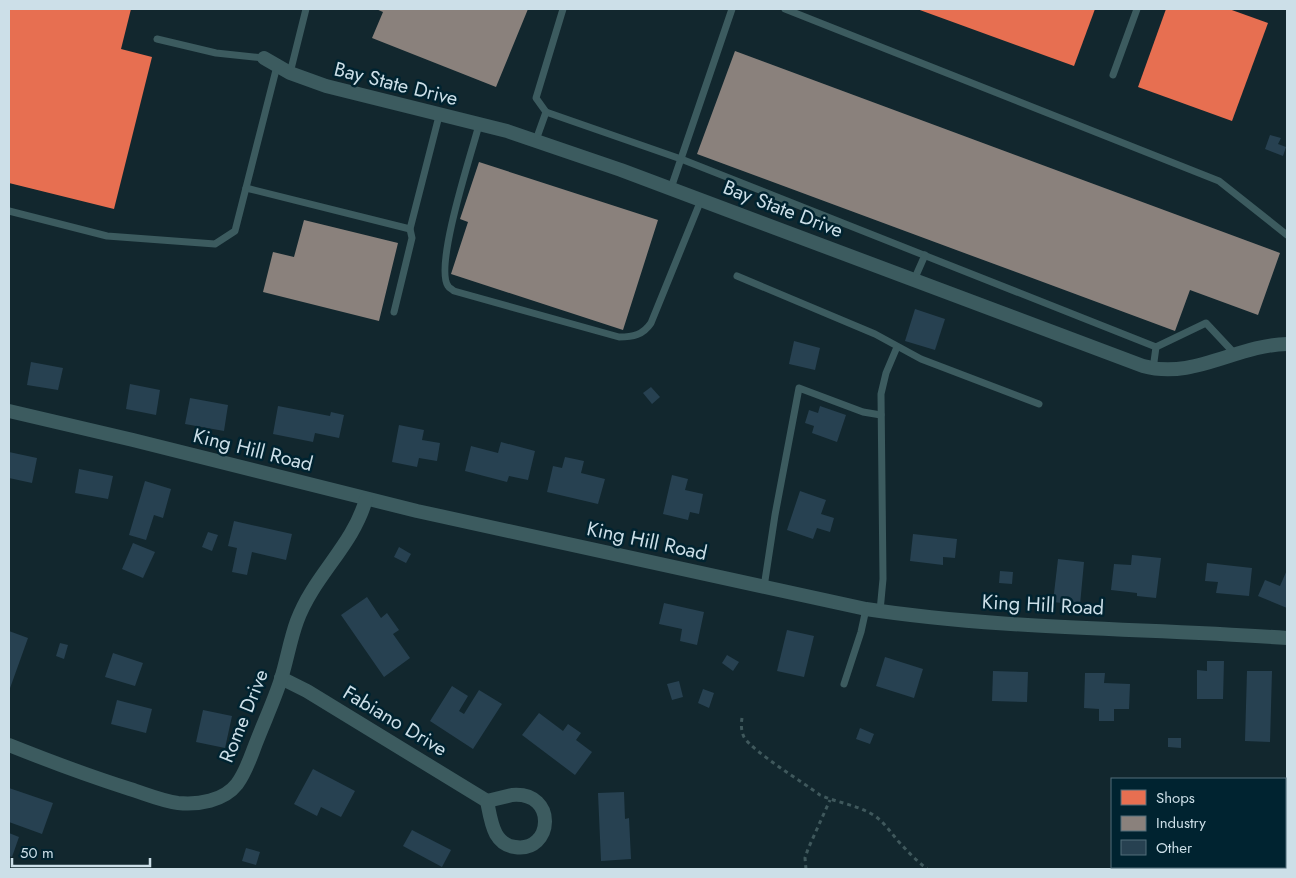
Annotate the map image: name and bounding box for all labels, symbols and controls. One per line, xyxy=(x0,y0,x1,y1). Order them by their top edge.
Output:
street label: Bay State Drive xyxy=(331,55,461,113)
street label: Bay State Drive xyxy=(719,173,847,245)
street label: King Hill Road xyxy=(190,421,316,479)
street label: King Hill Road xyxy=(584,514,710,568)
street label: King Hill Road xyxy=(981,587,1105,623)
street label: Rome Drive xyxy=(212,665,276,767)
street label: Fabiano Drive xyxy=(337,678,453,764)
legend xyxy=(1111,778,1286,868)
text: Shops xyxy=(1156,787,1195,809)
text: Industry xyxy=(1156,812,1206,834)
scale bar xyxy=(12,836,150,868)
text: Other xyxy=(1156,837,1193,859)
text: 50 m xyxy=(20,842,54,864)

